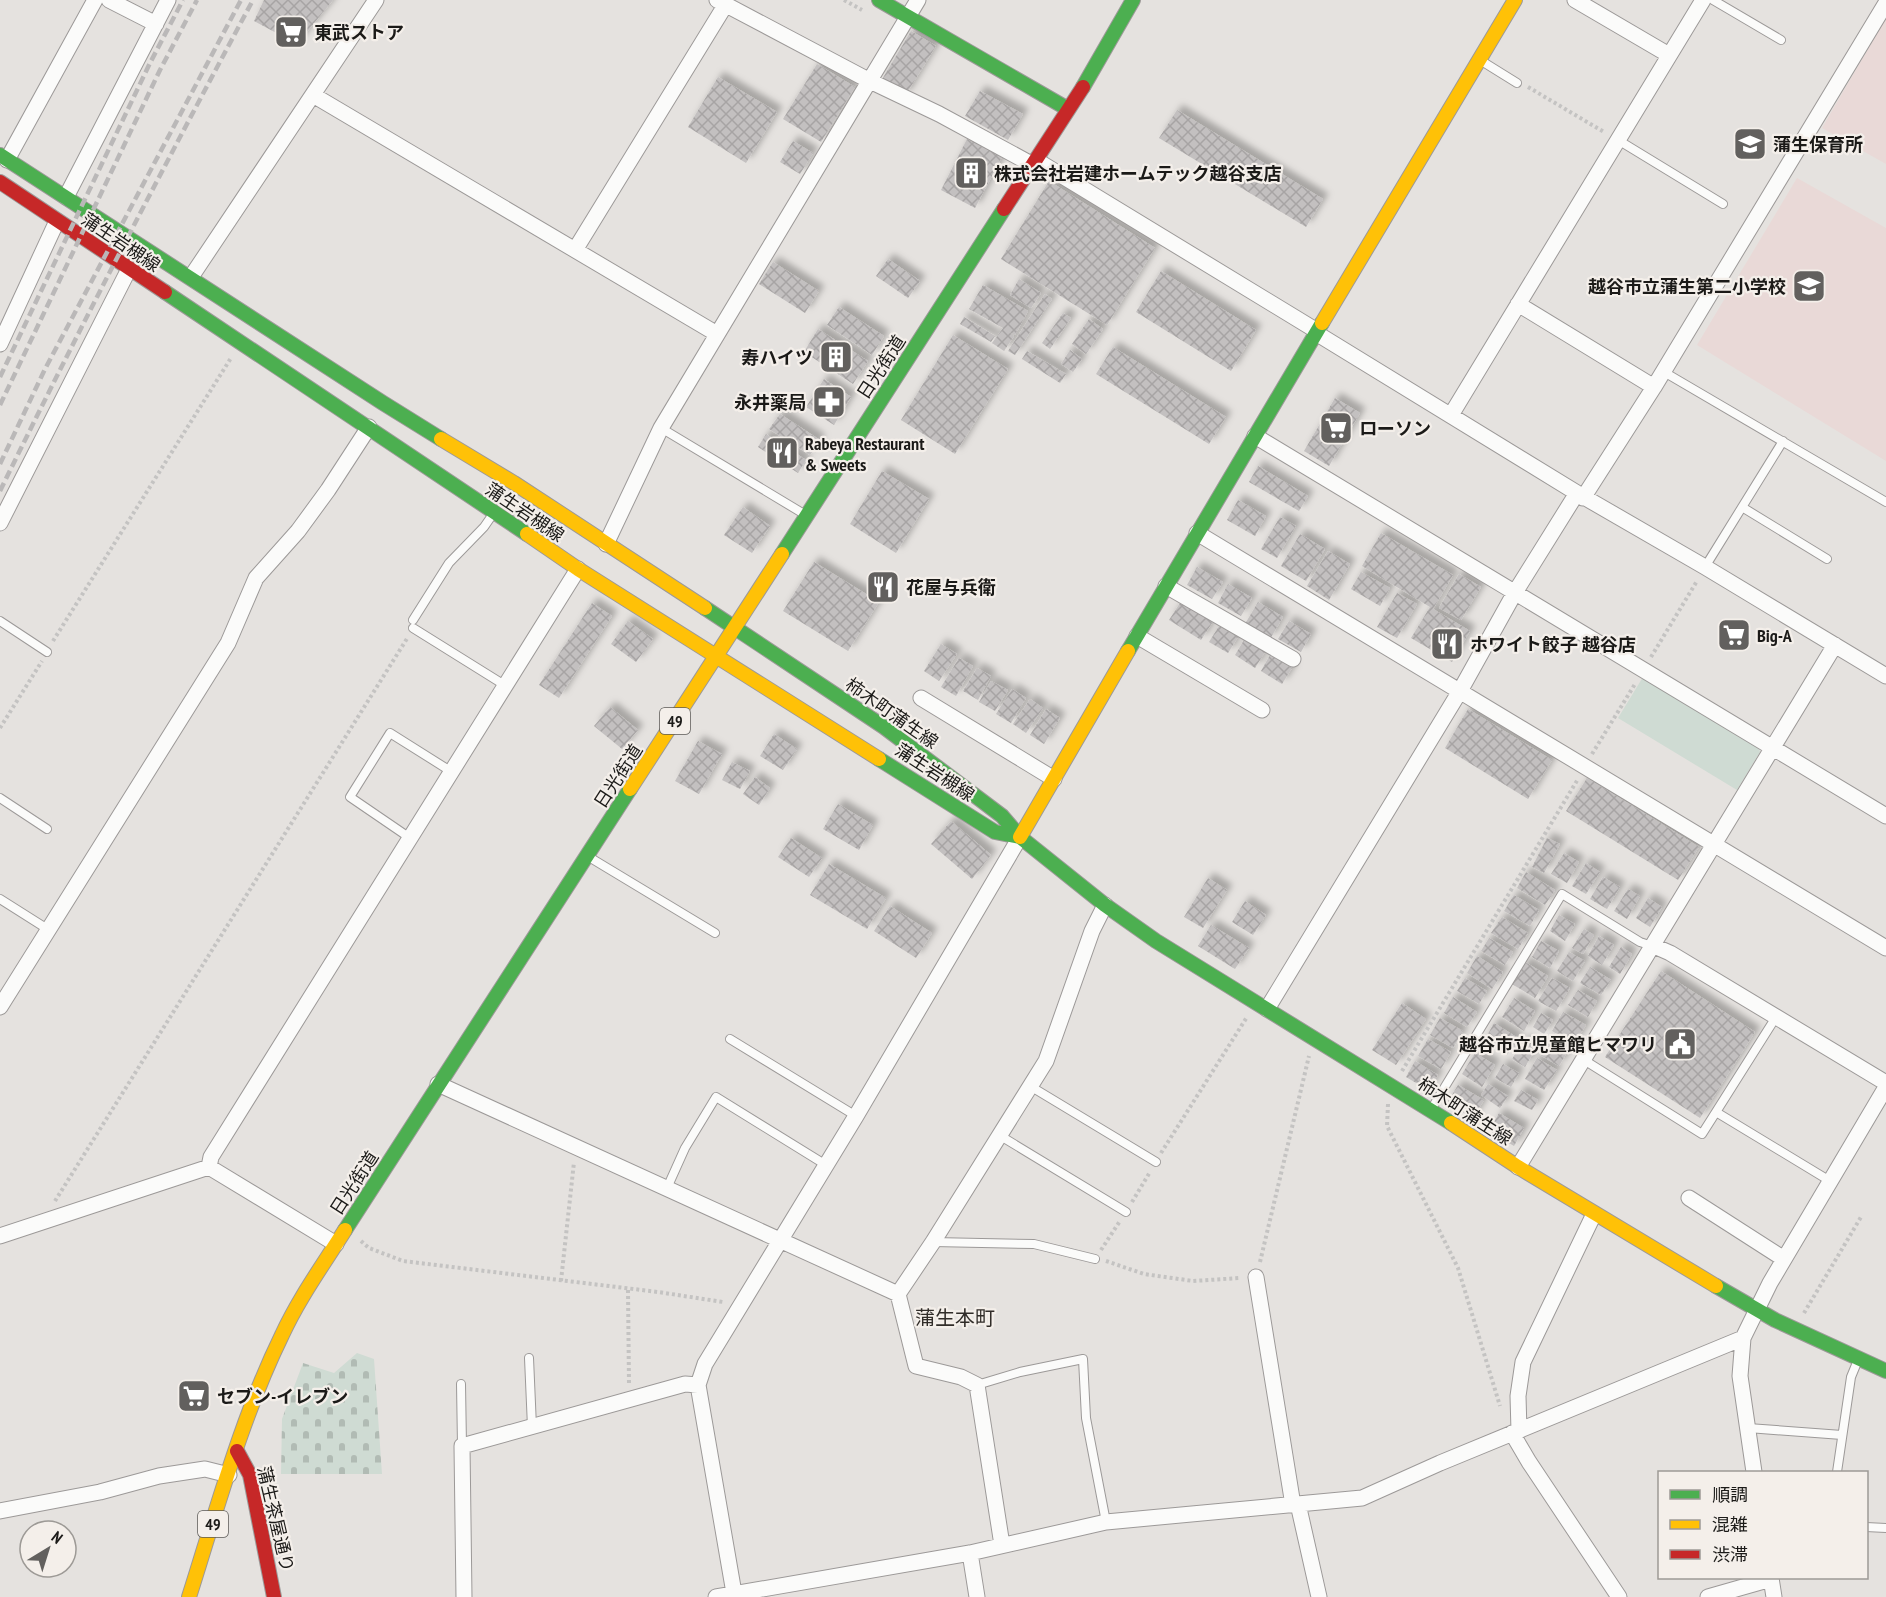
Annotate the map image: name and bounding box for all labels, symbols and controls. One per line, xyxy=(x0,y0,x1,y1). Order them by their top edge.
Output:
supermarket icon: 東武ストア xyxy=(273,14,309,50)
place label: 東武ストア xyxy=(314,21,404,44)
school or university icon: 蒲生保育所 xyxy=(1732,126,1768,162)
place label: 蒲生保育所 xyxy=(1773,133,1863,156)
building icon: 株式会社岩建ホームテック越谷支店 xyxy=(953,155,989,191)
place label: 株式会社岩建ホームテック越谷支店 xyxy=(994,162,1281,185)
street label: 蒲生岩槻線 xyxy=(77,207,165,277)
school or university icon: 越谷市立蒲生第二小学校 xyxy=(1791,268,1827,304)
place label: 越谷市立蒲生第二小学校 xyxy=(1588,275,1786,298)
street label: 日光街道 xyxy=(852,331,910,403)
building icon: 寿ハイツ xyxy=(818,339,854,375)
place label: 寿ハイツ xyxy=(741,346,813,369)
pharmacy icon: 永井薬局 xyxy=(811,384,847,420)
place label: 永井薬局 xyxy=(734,391,806,414)
supermarket icon: ローソン xyxy=(1318,410,1354,446)
place label: ローソン xyxy=(1359,417,1431,440)
place label: Rabeya Restaurant & Sweets xyxy=(805,432,925,476)
restaurant icon: Rabeya Restaurant & Sweets xyxy=(764,435,800,471)
street label: 蒲生岩槻線 xyxy=(481,477,569,547)
restaurant icon: 花屋与兵衛 xyxy=(865,569,901,605)
place label: 花屋与兵衛 xyxy=(906,576,996,599)
supermarket icon: Big-A xyxy=(1716,617,1752,653)
place label: Big-A xyxy=(1757,624,1793,647)
restaurant icon: ホワイト餃子 越谷店 xyxy=(1429,626,1465,662)
place label: ホワイト餃子 越谷店 xyxy=(1470,633,1636,656)
street label: 柿木町蒲生線 xyxy=(841,673,943,753)
road number: 49 xyxy=(660,708,690,734)
street label: 蒲生岩槻線 xyxy=(891,738,979,806)
street label: 日光街道 xyxy=(589,740,647,812)
public building icon: 越谷市立児童館ヒマワリ xyxy=(1662,1026,1698,1062)
place label: 越谷市立児童館ヒマワリ xyxy=(1459,1033,1657,1056)
street label: 柿木町蒲生線 xyxy=(1413,1072,1517,1150)
street label: 日光街道 xyxy=(325,1147,383,1219)
district label: 蒲生本町 xyxy=(915,1305,995,1331)
supermarket icon: セブン-イレブン xyxy=(176,1378,212,1414)
place label: セブン-イレブン xyxy=(217,1385,348,1408)
street label: 蒲生茶屋通り xyxy=(253,1464,299,1574)
legend xyxy=(1658,1471,1868,1579)
text: 順調 xyxy=(1712,1483,1748,1506)
road number: 49 xyxy=(198,1511,228,1537)
text: 混雑 xyxy=(1712,1513,1748,1536)
north arrow xyxy=(18,1519,78,1579)
text: N xyxy=(48,1527,67,1548)
text: 渋滞 xyxy=(1712,1543,1748,1566)

